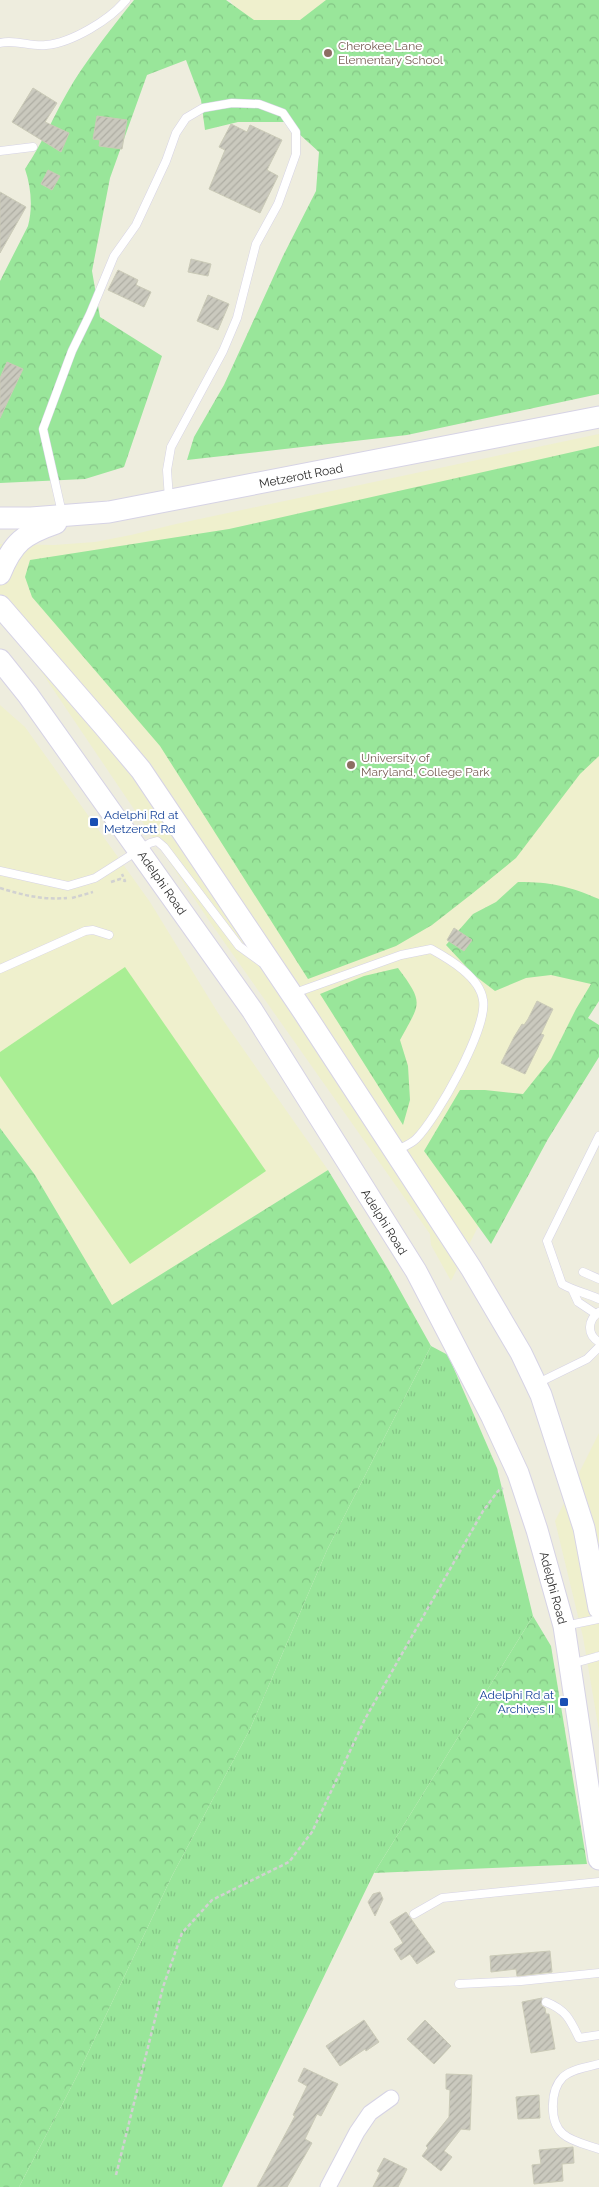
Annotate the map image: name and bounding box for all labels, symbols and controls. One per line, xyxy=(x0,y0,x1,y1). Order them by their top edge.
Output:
place label: Cherokee Lane Elementary School xyxy=(338,39,444,67)
marker: Cherokee Lane Elementary School xyxy=(322,47,334,59)
street label: Metzerott Road xyxy=(258,461,344,491)
place label: University of Maryland, College Park xyxy=(361,751,490,779)
marker: University of Maryland, College Park xyxy=(345,759,357,771)
place label: Adelphi Rd at Metzerott Rd xyxy=(104,808,178,836)
marker: Adelphi Rd at Metzerott Rd xyxy=(88,816,100,828)
street label: Adelphi Road xyxy=(135,848,189,918)
street label: Adelphi Road xyxy=(358,1187,410,1257)
street label: Adelphi Road xyxy=(537,1550,569,1626)
place label: Adelphi Rd at Archives II xyxy=(480,1688,554,1716)
marker: Adelphi Rd at Archives II xyxy=(558,1696,570,1708)

